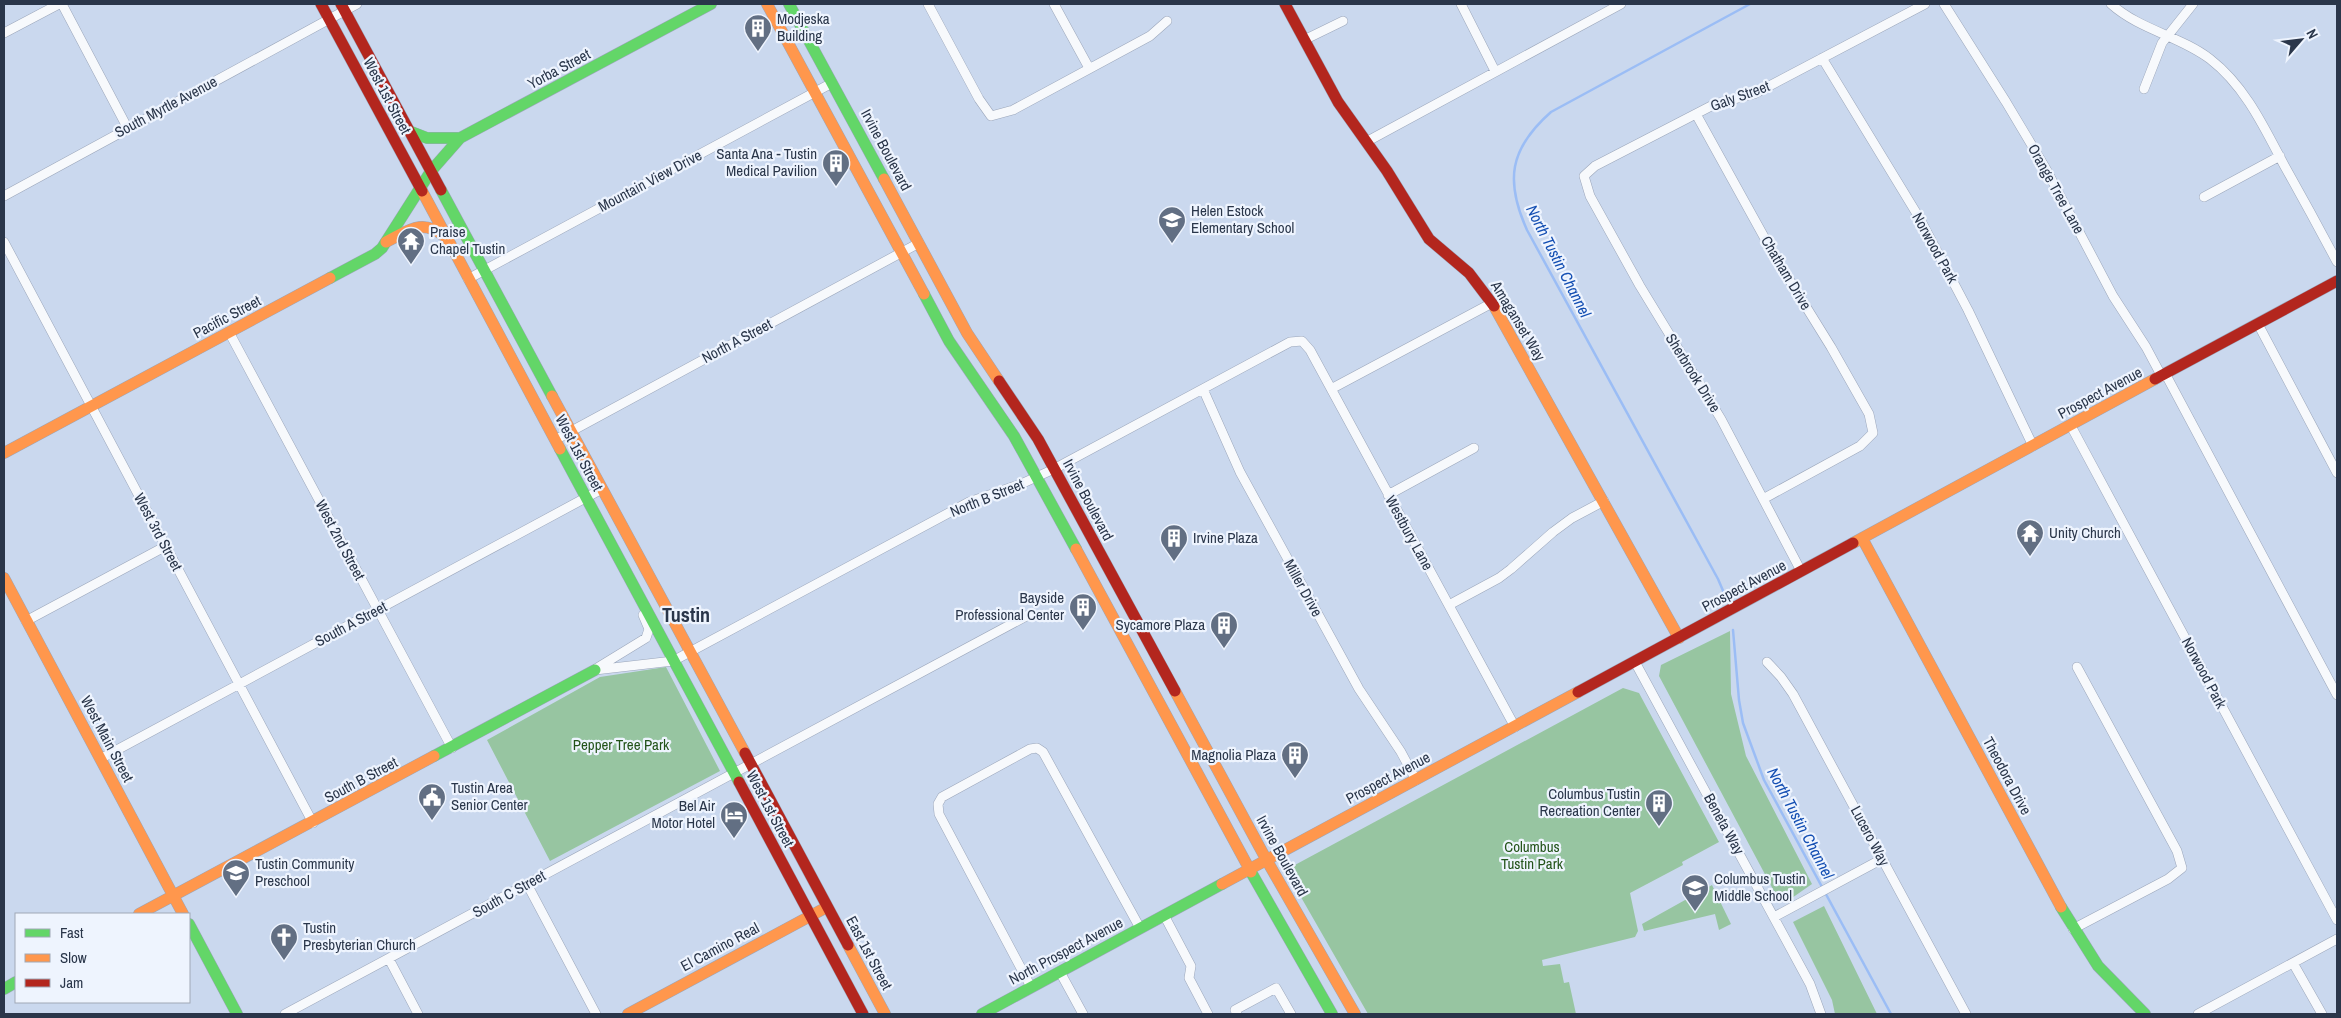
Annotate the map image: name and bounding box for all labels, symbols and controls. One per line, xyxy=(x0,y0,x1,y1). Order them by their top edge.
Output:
place label: Modjeska Building xyxy=(777,8,830,46)
building icon: Modjeska Building xyxy=(743,13,773,52)
north arrow xyxy=(2276,15,2326,65)
text: N xyxy=(2303,26,2322,42)
street label: Yorba Street xyxy=(524,43,594,94)
street label: West 1st Street xyxy=(358,54,417,138)
street label: South Myrtle Avenue xyxy=(111,71,221,142)
street label: Galy Street xyxy=(1707,75,1773,116)
street label: Irvine Boulevard xyxy=(856,105,917,194)
street label: Orange Tree Lane xyxy=(2023,140,2090,238)
place label: Santa Ana - Tustin Medical Pavilion xyxy=(716,143,817,181)
street label: Mountain View Drive xyxy=(594,144,705,217)
building icon: Santa Ana - Tustin Medical Pavilion xyxy=(821,148,851,187)
place label: Helen Estock Elementary School xyxy=(1191,200,1294,238)
water label: North Tustin Channel xyxy=(1521,201,1597,322)
school or university icon: Helen Estock Elementary School xyxy=(1157,205,1187,244)
street label: Norwood Park xyxy=(1907,209,1964,288)
place label: Praise Chapel Tustin xyxy=(430,221,505,259)
temple icon: Praise Chapel Tustin xyxy=(396,226,426,265)
street label: Chatham Drive xyxy=(1756,232,1817,314)
street label: Amaganset Way xyxy=(1486,276,1551,365)
street label: Pacific Street xyxy=(189,290,265,343)
street label: North A Street xyxy=(698,313,776,368)
street label: Sherbrook Drive xyxy=(1661,329,1726,416)
street label: Prospect Avenue xyxy=(2054,361,2146,424)
street label: West 1st Street xyxy=(550,411,609,495)
street label: Irvine Boulevard xyxy=(1058,455,1119,544)
street label: North B Street xyxy=(947,473,1027,522)
street label: West 3rd Street xyxy=(129,489,188,575)
street label: Westbury Lane xyxy=(1380,492,1439,574)
street label: West 2nd Street xyxy=(311,496,371,584)
temple icon: Unity Church xyxy=(2015,518,2045,557)
place label: Unity Church xyxy=(2049,522,2121,543)
building icon: Irvine Plaza xyxy=(1159,523,1189,562)
place label: Irvine Plaza xyxy=(1193,527,1258,548)
street label: Prospect Avenue xyxy=(1698,554,1790,617)
street label: Miller Drive xyxy=(1279,555,1328,620)
place label: Bayside Professional Center xyxy=(955,587,1064,625)
building icon: Bayside Professional Center xyxy=(1068,592,1098,631)
street label: South A Street xyxy=(311,596,391,651)
district label: Tustin xyxy=(662,601,710,628)
building icon: Sycamore Plaza xyxy=(1209,610,1239,649)
place label: Sycamore Plaza xyxy=(1115,614,1205,635)
street label: Norwood Park xyxy=(2177,633,2232,713)
street label: West Main Street xyxy=(76,692,139,786)
street label: Theodora Drive xyxy=(1978,733,2037,819)
park label: Pepper Tree Park xyxy=(573,734,670,755)
building icon: Magnolia Plaza xyxy=(1280,740,1310,779)
place label: Magnolia Plaza xyxy=(1191,744,1276,765)
street label: Prospect Avenue xyxy=(1342,746,1434,809)
street label: South B Street xyxy=(321,751,402,808)
water label: North Tustin Channel xyxy=(1762,763,1840,884)
street label: West 1st Street xyxy=(741,767,800,851)
place label: Tustin Area Senior Center xyxy=(451,777,528,815)
public building icon: Tustin Area Senior Center xyxy=(417,782,447,821)
place label: Columbus Tustin Recreation Center xyxy=(1539,783,1640,821)
building icon: Columbus Tustin Recreation Center xyxy=(1644,788,1674,827)
street label: Beneta Way xyxy=(1699,790,1750,859)
place label: Bel Air Motor Hotel xyxy=(651,795,715,833)
hotel icon: Bel Air Motor Hotel xyxy=(719,800,749,839)
street label: Lucero Way xyxy=(1846,802,1895,870)
street label: Irvine Boulevard xyxy=(1252,811,1313,900)
park label: Columbus Tustin Park xyxy=(1501,836,1564,874)
place label: Tustin Community Preschool xyxy=(255,853,355,891)
school or university icon: Tustin Community Preschool xyxy=(221,858,251,897)
street label: South C Street xyxy=(468,865,550,922)
place label: Columbus Tustin Middle School xyxy=(1714,868,1806,906)
school or university icon: Columbus Tustin Middle School xyxy=(1680,873,1710,912)
street label: East 1st Street xyxy=(841,912,898,994)
street label: North Prospect Avenue xyxy=(1005,912,1127,989)
legend xyxy=(15,913,190,1003)
place label: Tustin Presbyterian Church xyxy=(303,917,416,955)
street label: El Camino Real xyxy=(677,917,763,976)
text: Fast xyxy=(60,922,84,943)
church icon: Tustin Presbyterian Church xyxy=(269,922,299,961)
text: Slow xyxy=(60,947,87,968)
text: Jam xyxy=(60,972,83,993)

